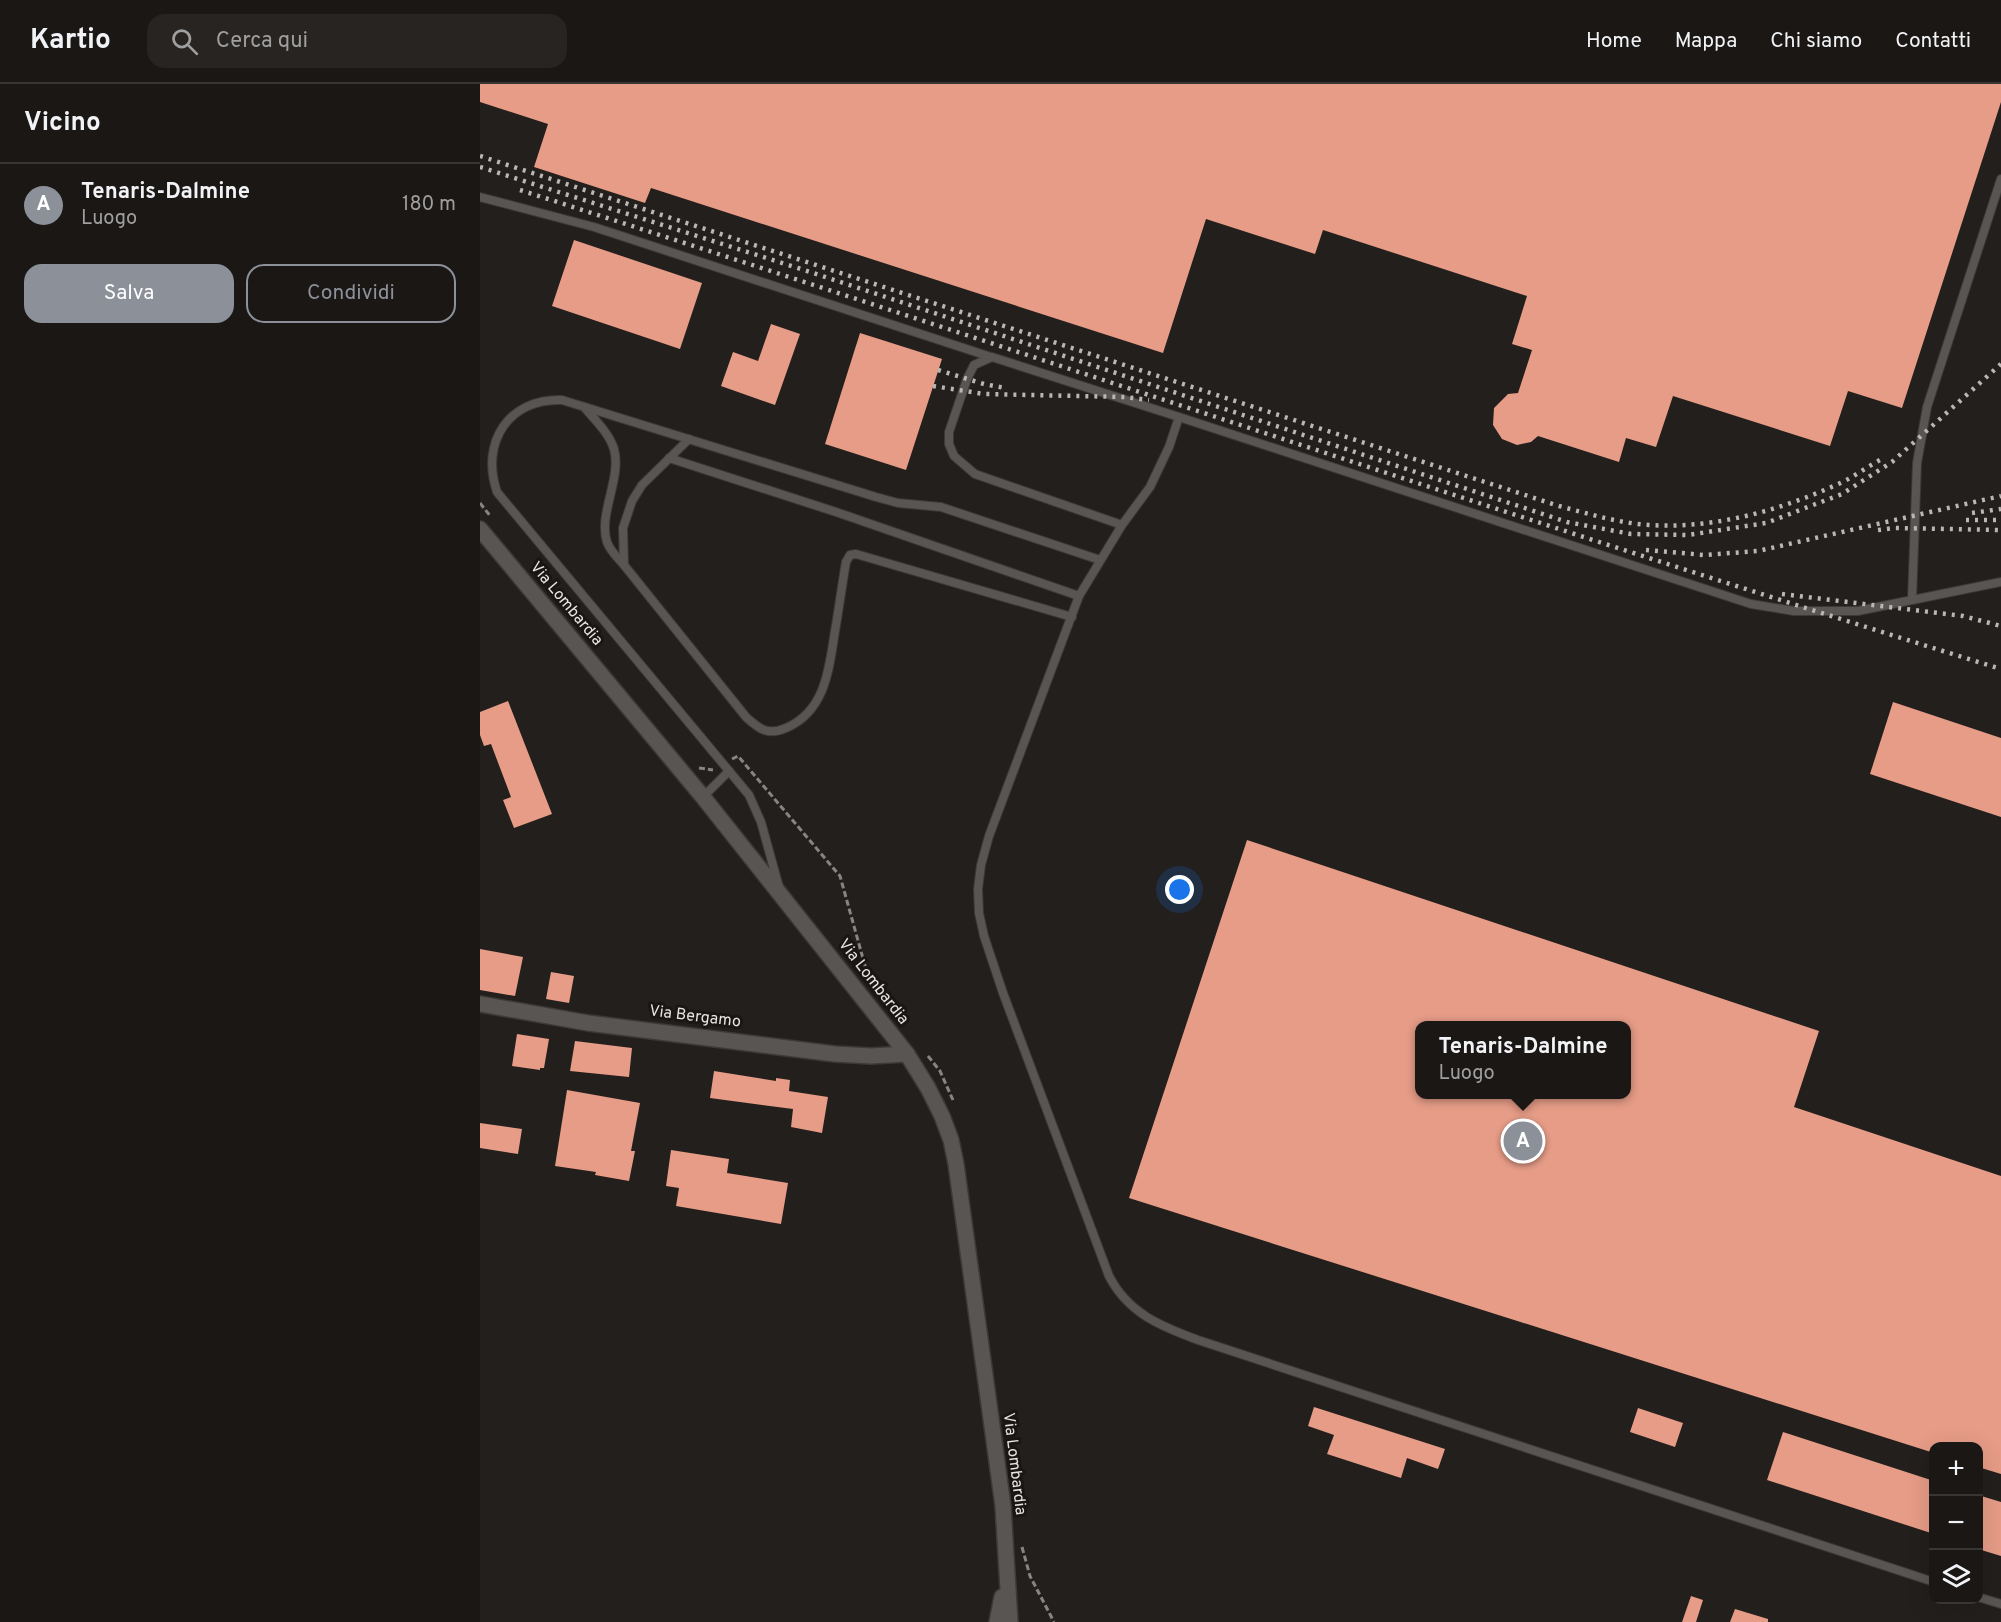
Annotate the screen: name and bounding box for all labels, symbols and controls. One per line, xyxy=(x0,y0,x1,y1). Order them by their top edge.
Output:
search box xyxy=(147,14,567,68)
text: Kartio xyxy=(30,23,111,59)
icon: search xyxy=(168,25,201,58)
text: Cerca qui xyxy=(216,28,308,55)
text: Home xyxy=(1586,28,1642,55)
text: Mappa xyxy=(1675,28,1737,55)
text: Chi siamo xyxy=(1770,28,1862,55)
text: Contatti xyxy=(1895,28,1971,55)
text: Vicino xyxy=(24,107,101,140)
text: Tenaris-Dalmine xyxy=(81,179,250,206)
text: A xyxy=(36,192,51,218)
text: 180 m xyxy=(402,192,456,218)
text: Luogo xyxy=(81,206,137,232)
button: Salva xyxy=(24,264,234,323)
button: Condividi xyxy=(246,264,456,323)
street label: Via Lombardia xyxy=(525,558,607,650)
your location xyxy=(1165,875,1194,904)
street label: Via Lombardia xyxy=(833,935,913,1029)
street label: Via Bergamo xyxy=(648,1001,742,1033)
popup xyxy=(1415,1021,1631,1099)
text: Tenaris-Dalmine xyxy=(1439,1034,1607,1061)
text: Luogo xyxy=(1439,1061,1495,1087)
pin: A xyxy=(1504,1118,1542,1164)
street label: Via Lombardia xyxy=(998,1412,1030,1516)
map controls xyxy=(1929,1442,1983,1604)
button: + xyxy=(1929,1442,1983,1496)
button: − xyxy=(1929,1496,1983,1550)
button: layers xyxy=(1929,1550,1983,1604)

